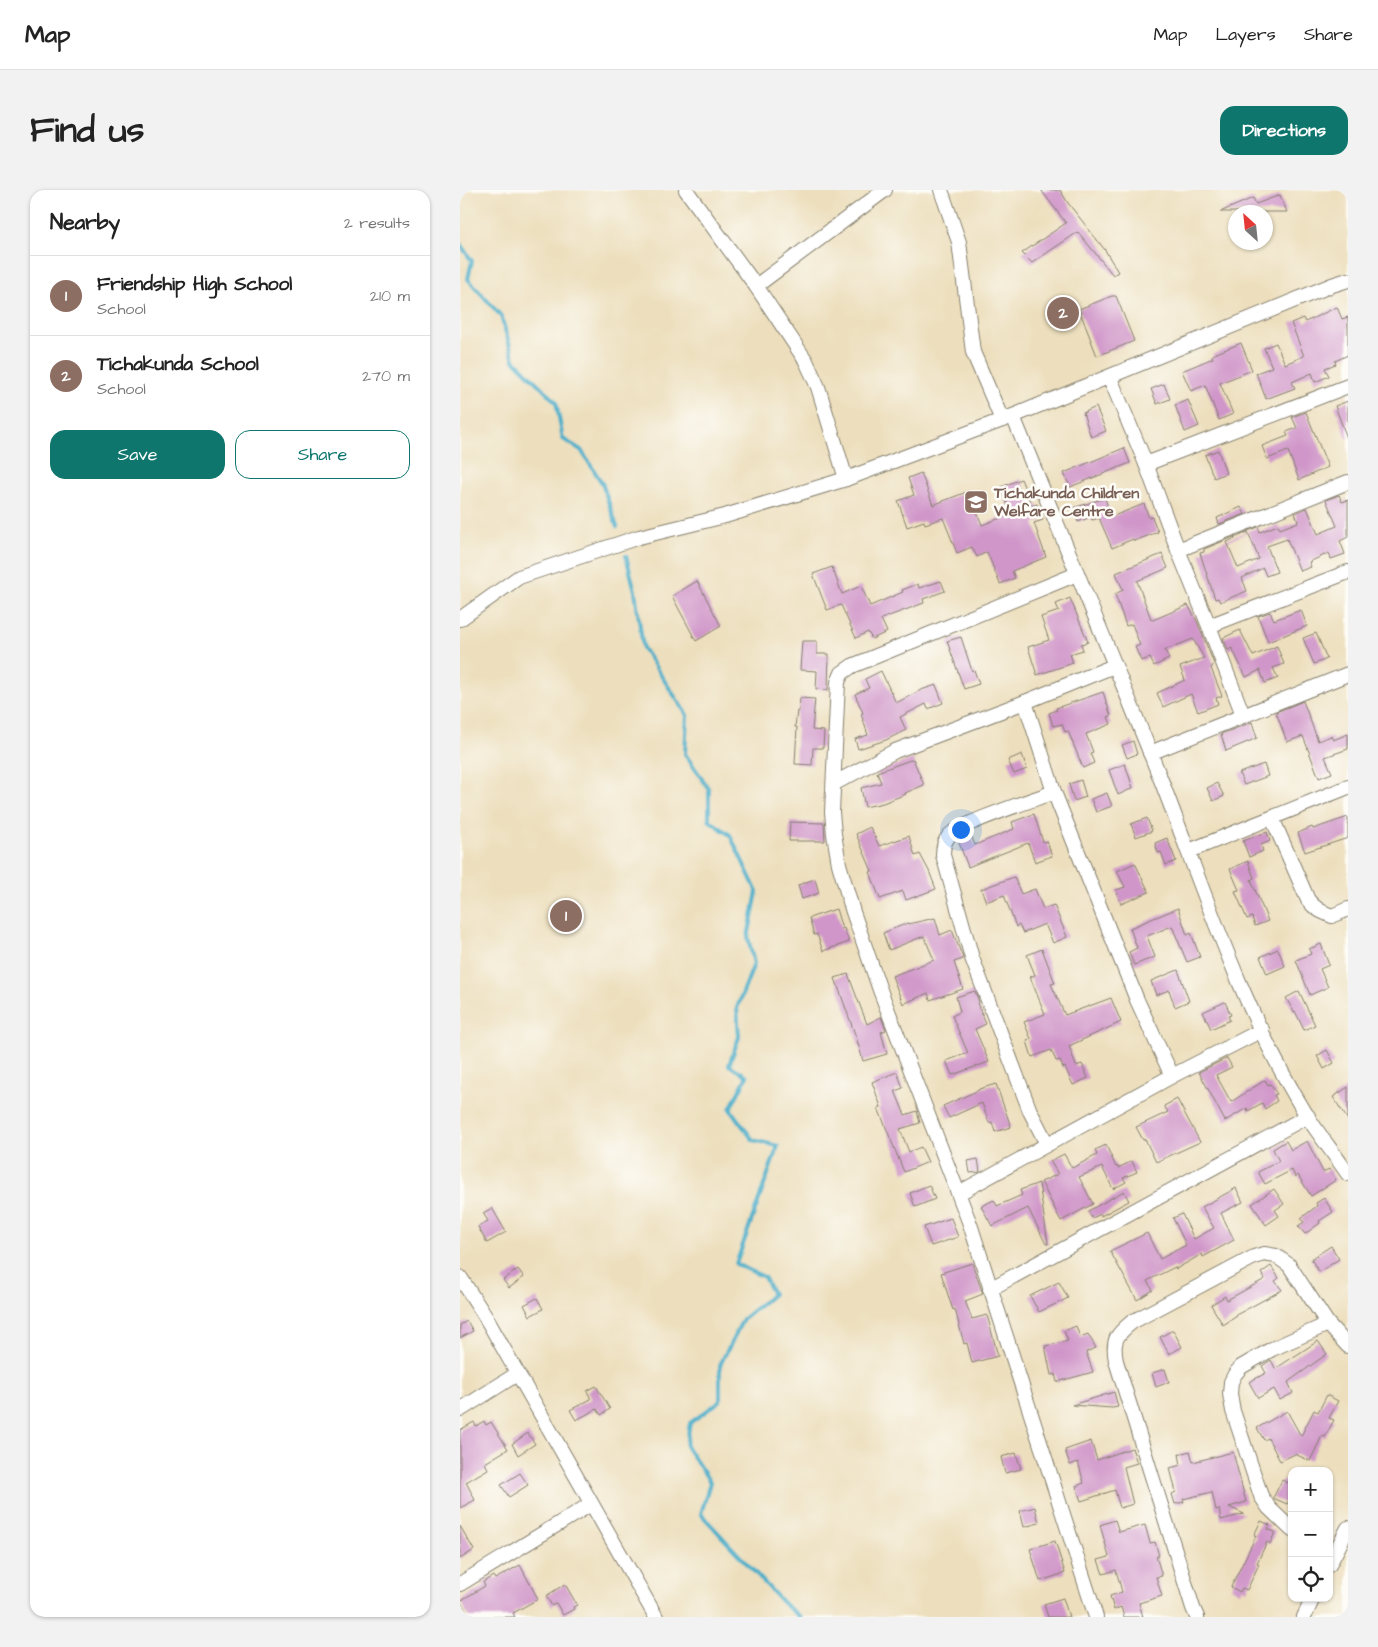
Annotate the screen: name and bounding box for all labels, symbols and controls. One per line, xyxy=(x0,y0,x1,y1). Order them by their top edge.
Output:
text: Map xyxy=(25,18,70,52)
text: Map xyxy=(1153,22,1187,47)
text: Layers xyxy=(1215,22,1276,47)
text: Share xyxy=(1304,22,1353,47)
text: Find us xyxy=(30,106,144,155)
button: Directions xyxy=(1220,106,1348,155)
north arrow xyxy=(1228,205,1273,250)
text: Nearby xyxy=(50,208,120,237)
text: 2 results xyxy=(344,212,410,234)
text: Friendship High School xyxy=(97,271,292,298)
text: 1 xyxy=(65,285,67,307)
text: 210 m xyxy=(370,285,410,307)
pin: 2 xyxy=(1047,294,1079,332)
text: School xyxy=(97,298,146,320)
text: Tichakunda School xyxy=(97,351,259,378)
text: 2 xyxy=(61,365,71,387)
text: 270 m xyxy=(362,365,410,387)
text: School xyxy=(97,378,146,400)
button: Save xyxy=(50,430,225,479)
button: Share xyxy=(235,430,410,479)
place label: Tichakunda Children Welfare Centre xyxy=(993,482,1139,522)
school or university icon: Tichakunda Children Welfare Centre xyxy=(963,489,989,515)
your location xyxy=(948,817,974,843)
pin: 1 xyxy=(550,897,582,935)
map controls xyxy=(1288,1467,1333,1602)
button: + xyxy=(1288,1467,1333,1512)
button: − xyxy=(1288,1512,1333,1557)
button: locate xyxy=(1288,1557,1333,1602)

